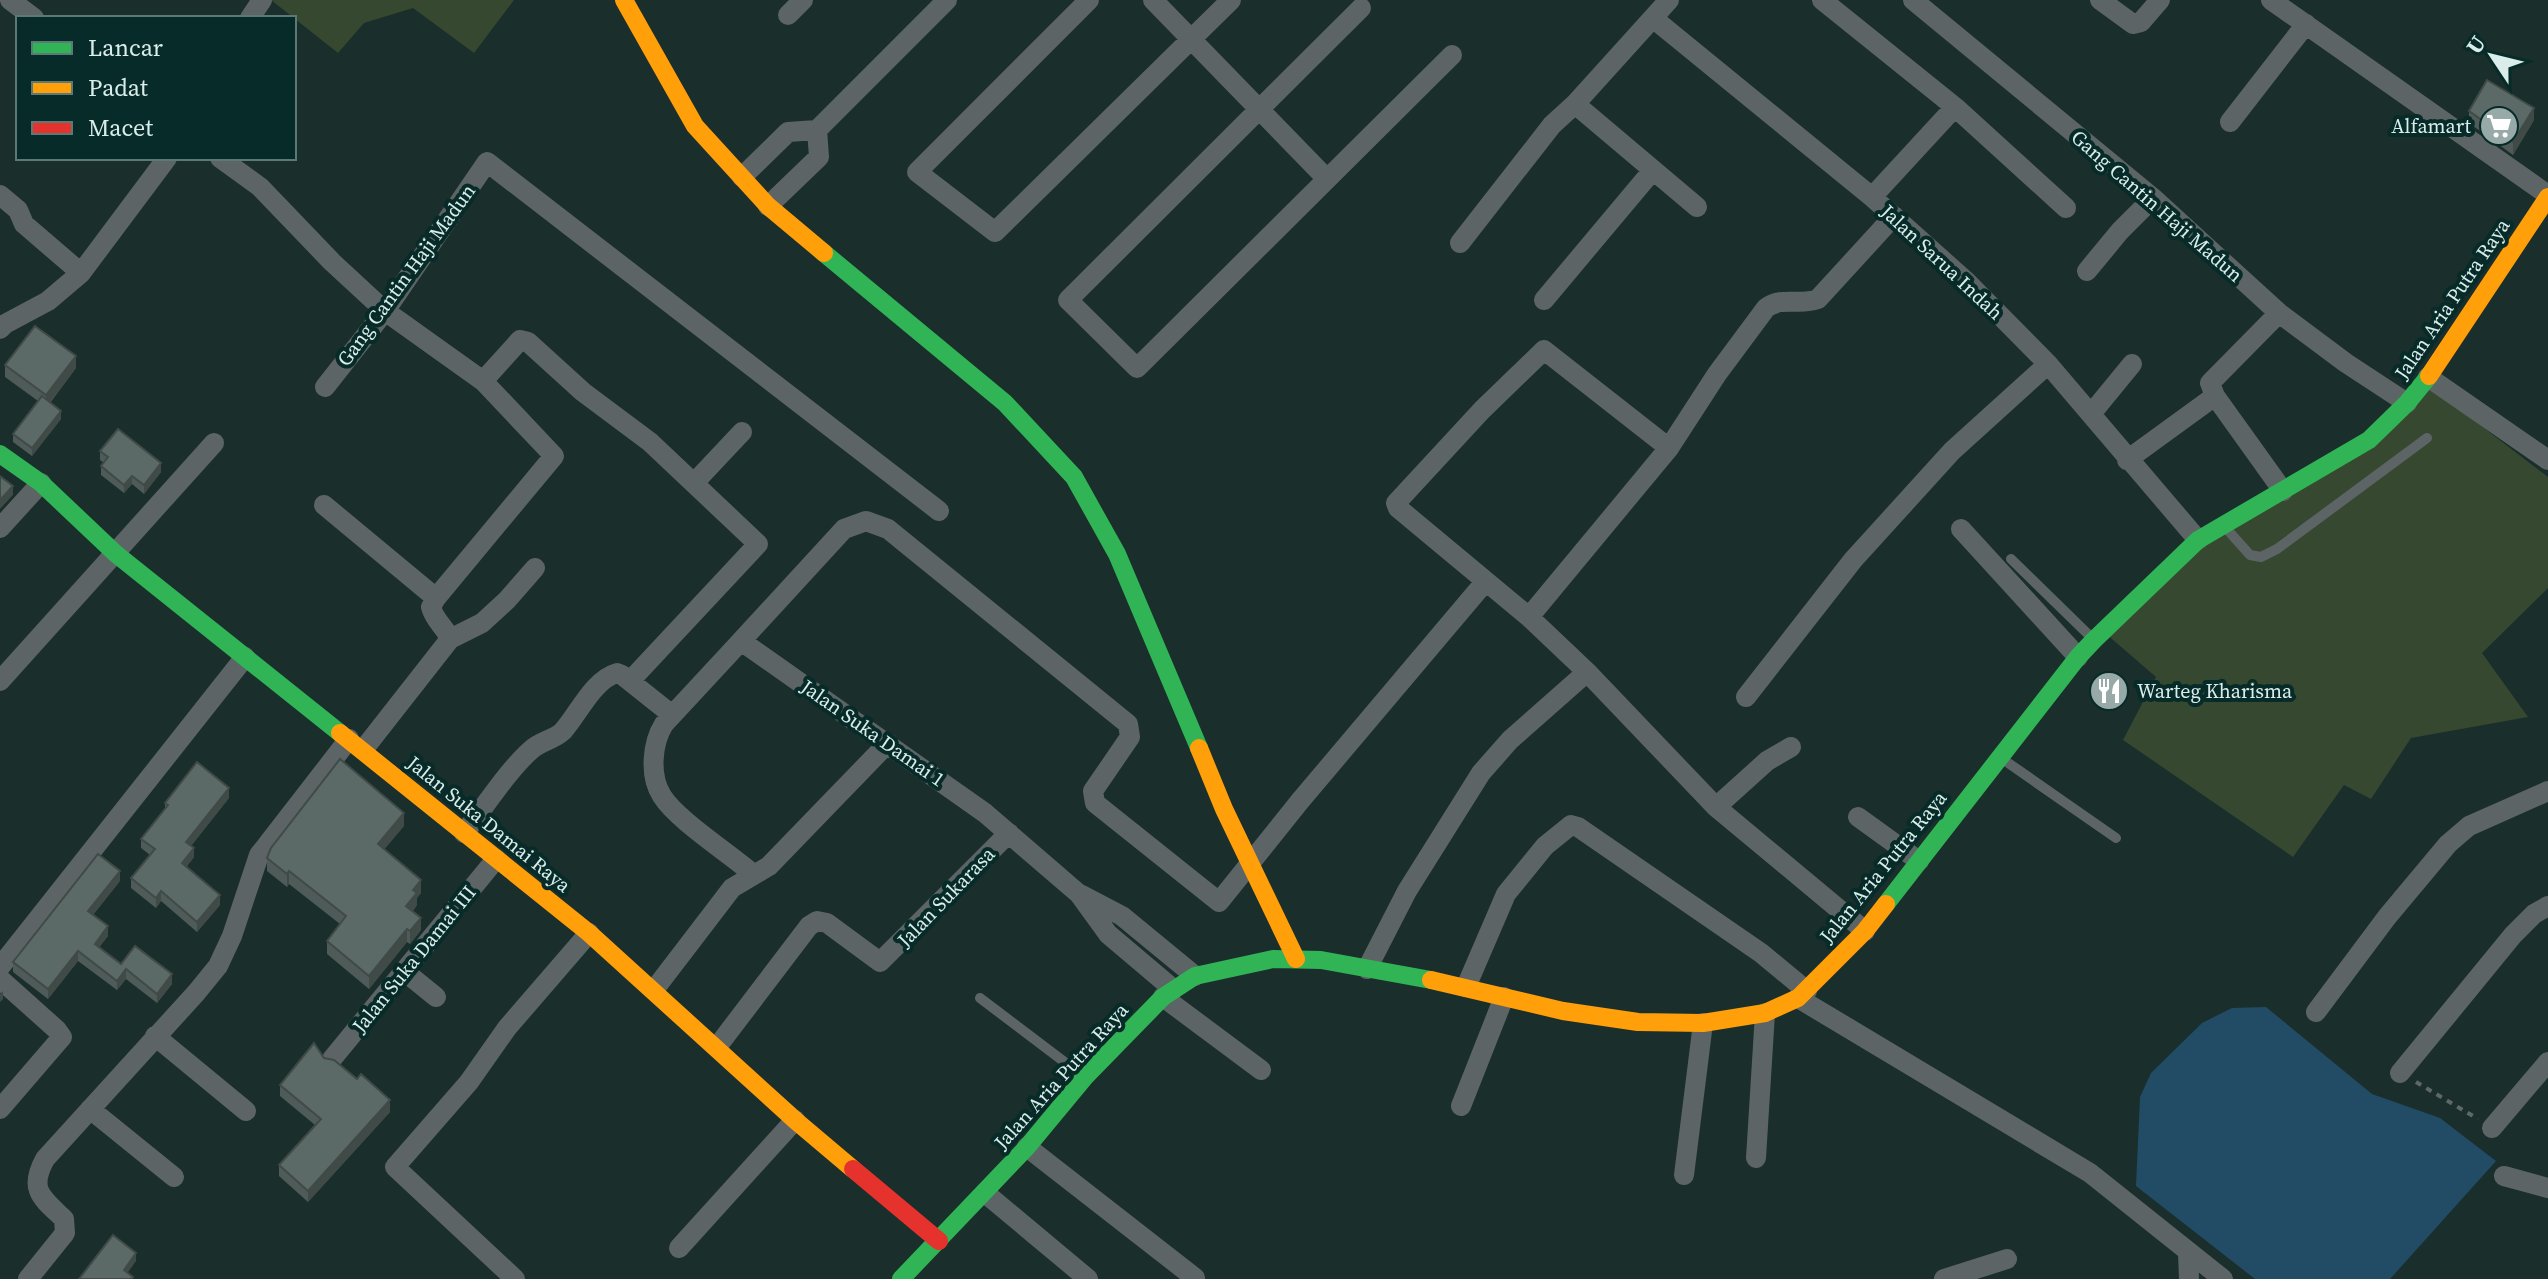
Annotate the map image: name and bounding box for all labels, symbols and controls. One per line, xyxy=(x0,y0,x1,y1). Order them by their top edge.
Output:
legend xyxy=(16,16,296,160)
north arrow xyxy=(2452,16,2532,96)
text: U xyxy=(2459,29,2493,60)
text: Lancar xyxy=(88,31,163,64)
text: Padat xyxy=(88,71,148,104)
supermarket icon: Alfamart xyxy=(2478,105,2520,147)
text: Macet xyxy=(88,111,153,144)
place label: Alfamart xyxy=(2391,112,2471,140)
street label: Gang Cantin Haji Madun xyxy=(2065,124,2249,288)
street label: Gang Cantin Haji Madun xyxy=(330,178,482,372)
street label: Jalan Sarua Indah xyxy=(1874,197,2009,326)
street label: Jalan Aria Putra Raya xyxy=(2387,212,2517,386)
restaurant icon: Warteg Kharisma xyxy=(2088,670,2130,712)
street label: Jalan Suka Damai 1 xyxy=(794,672,951,793)
place label: Warteg Kharisma xyxy=(2137,677,2293,705)
street label: Jalan Suka Damai Raya xyxy=(400,748,577,899)
street label: Jalan Aria Putra Raya xyxy=(1812,784,1954,950)
street label: Jalan Sukarasa xyxy=(890,840,1002,954)
street label: Jalan Suka Damai III xyxy=(345,879,482,1040)
street label: Jalan Aria Putra Raya xyxy=(987,996,1135,1156)

